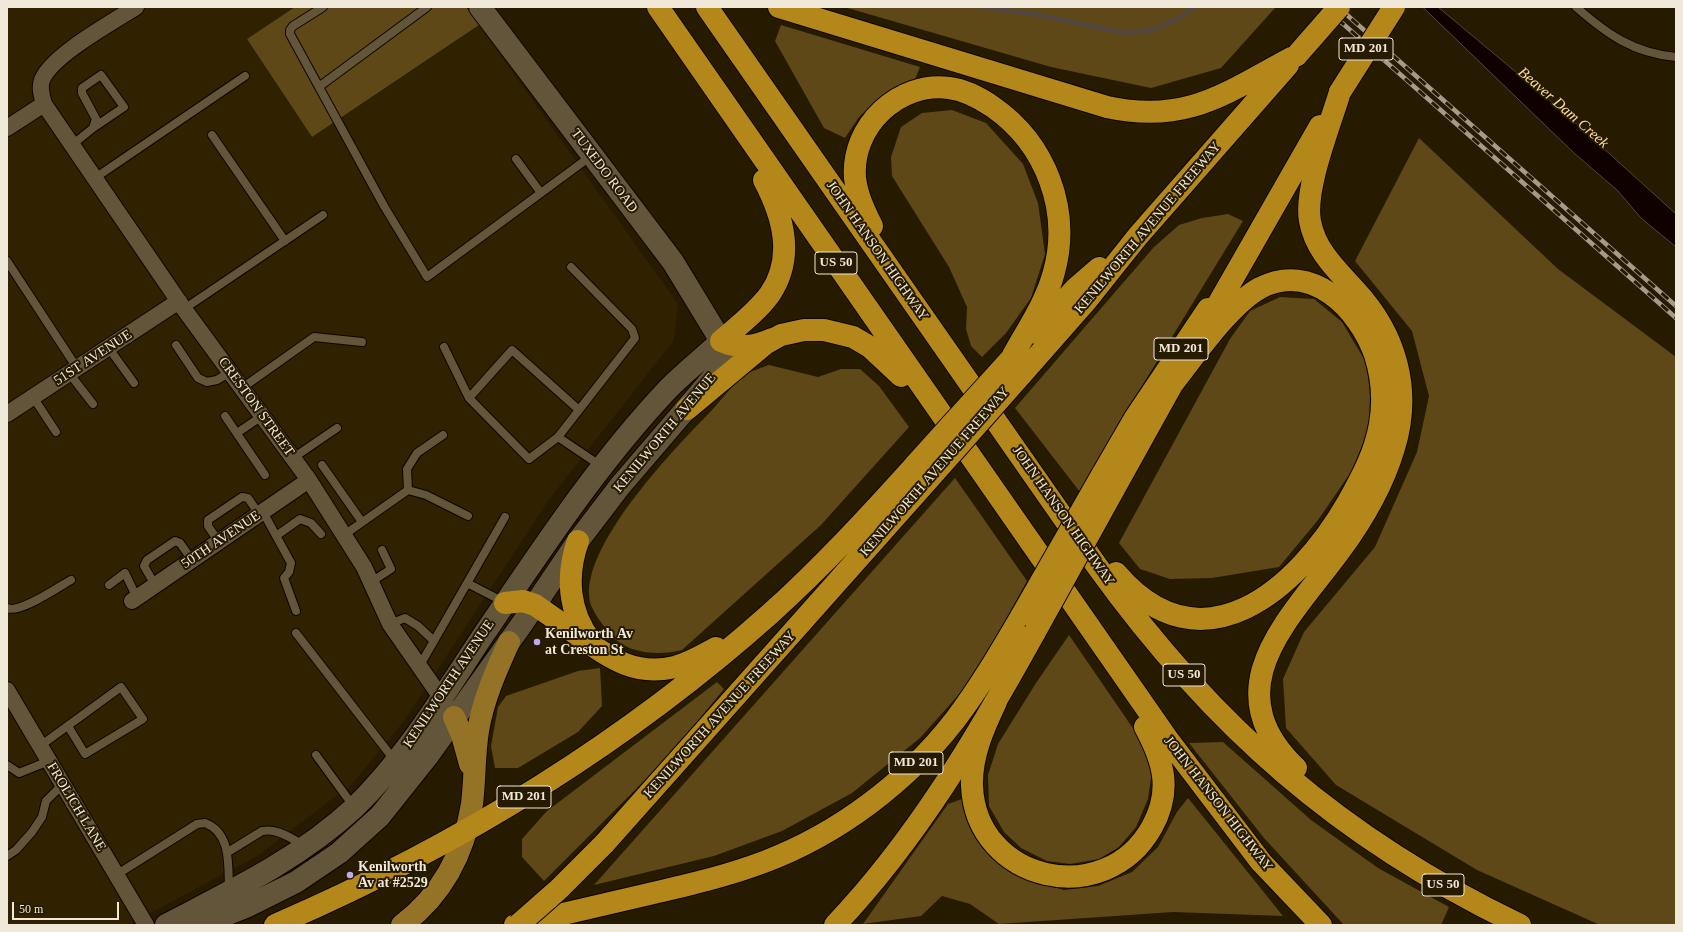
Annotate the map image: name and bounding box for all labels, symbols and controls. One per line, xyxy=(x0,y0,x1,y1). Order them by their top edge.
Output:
road number: MD 201 xyxy=(1339,38,1393,60)
water label: Beaver Dam Creek xyxy=(1514,64,1612,152)
street label: TUXEDO ROAD xyxy=(567,126,641,216)
street label: KENILWORTH AVENUE FREEWAY xyxy=(1071,139,1225,317)
street label: JOHN HANSON HIGHWAY xyxy=(822,178,932,324)
road number: US 50 xyxy=(815,252,857,274)
street label: 51ST AVENUE xyxy=(51,327,135,389)
road number: MD 201 xyxy=(1154,338,1208,360)
street label: CRESTON STREET xyxy=(214,354,298,460)
street label: KENILWORTH AVENUE xyxy=(610,370,720,496)
street label: KENILWORTH AVENUE FREEWAY xyxy=(857,384,1013,560)
street label: JOHN HANSON HIGHWAY xyxy=(1008,443,1118,589)
street label: 50TH AVENUE xyxy=(178,507,264,573)
street label: KENILWORTH AVENUE xyxy=(400,617,498,751)
place label: Kenilworth Av at Creston St xyxy=(545,626,633,658)
street label: KENILWORTH AVENUE FREEWAY xyxy=(640,628,800,802)
marker: Kenilworth Av at Creston St xyxy=(532,637,542,647)
road number: US 50 xyxy=(1163,664,1205,686)
street label: JOHN HANSON HIGHWAY xyxy=(1160,733,1276,875)
road number: MD 201 xyxy=(889,752,943,774)
street label: FROLICH LANE xyxy=(43,760,109,854)
road number: MD 201 xyxy=(497,786,551,808)
place label: Kenilworth Av at #2529 xyxy=(358,859,428,892)
marker: Kenilworth Av at #2529 xyxy=(345,870,355,880)
road number: US 50 xyxy=(1422,874,1464,896)
scale bar xyxy=(14,894,121,920)
text: 50 m xyxy=(19,902,43,916)

